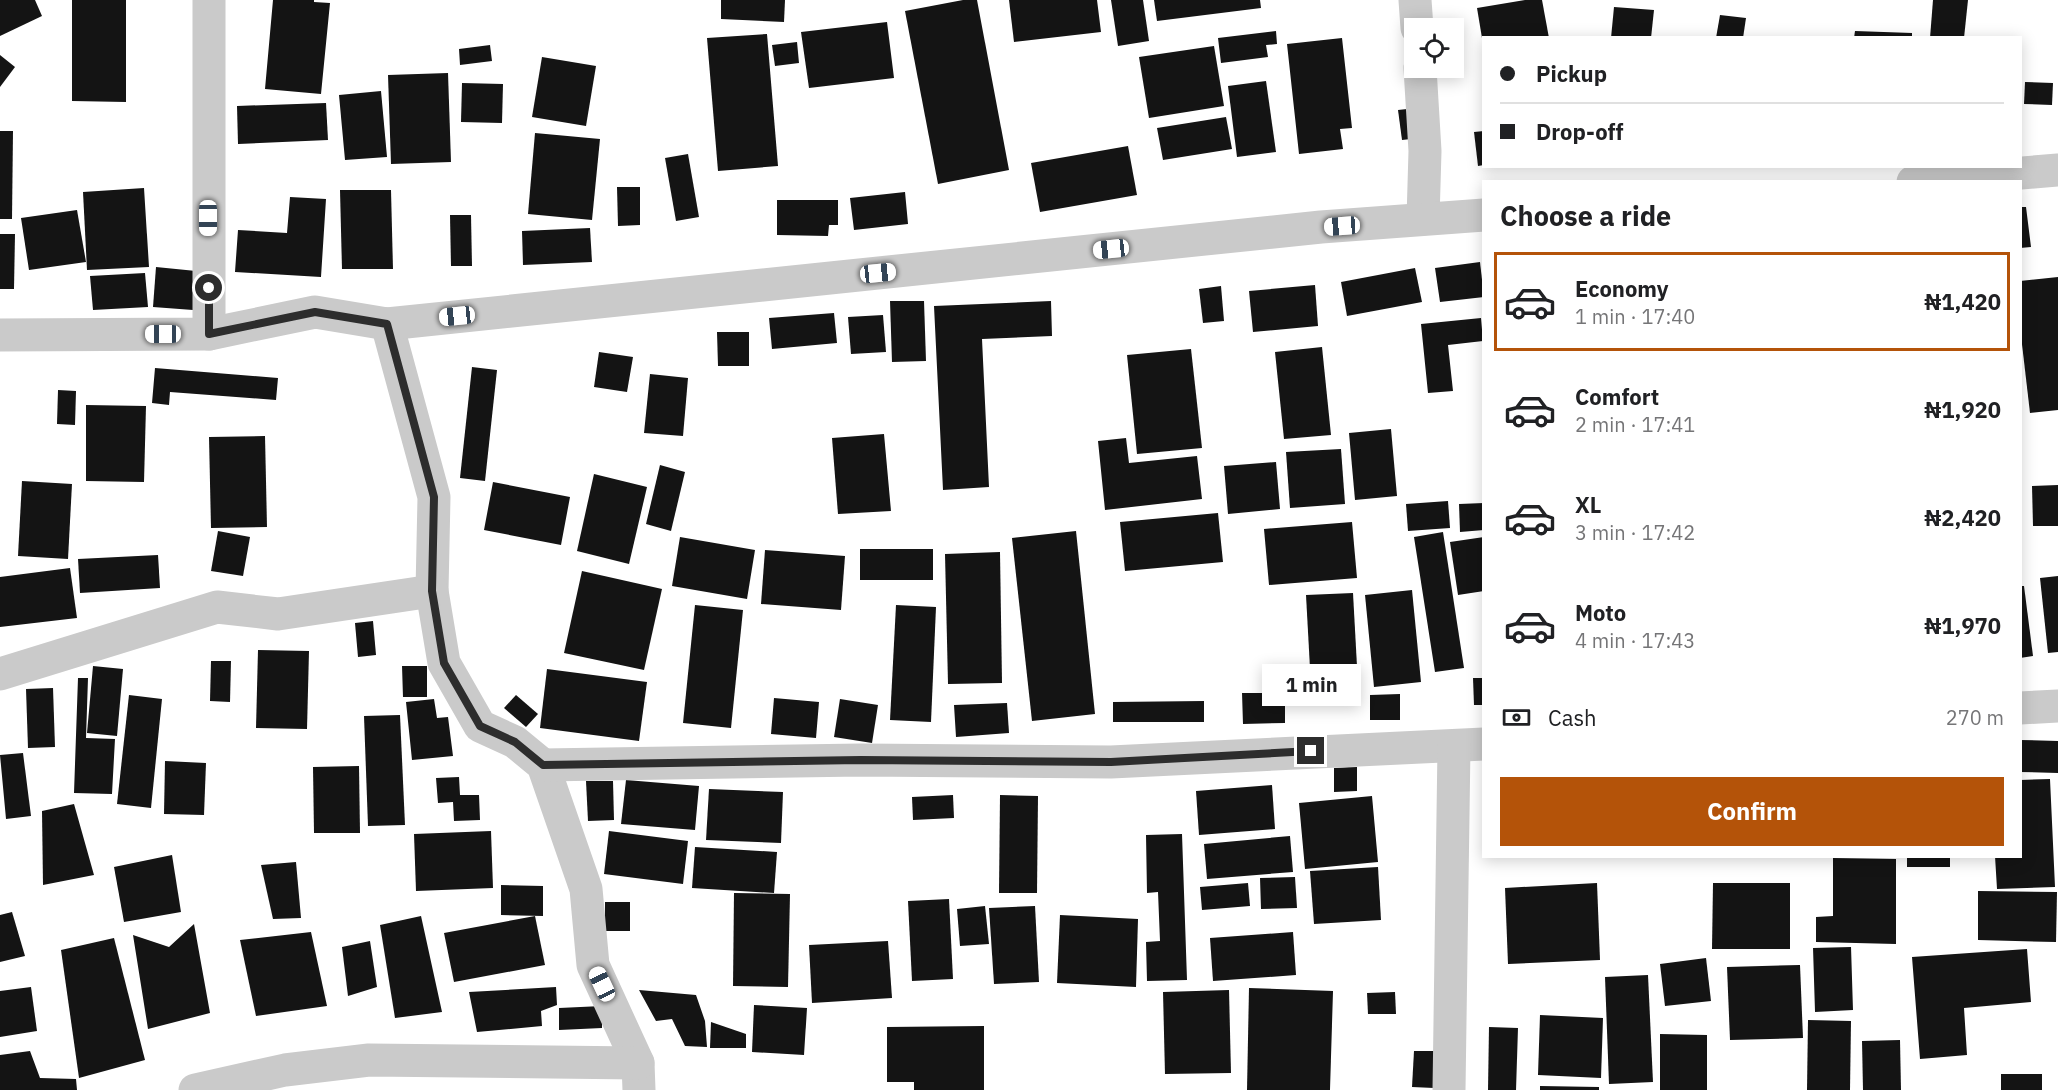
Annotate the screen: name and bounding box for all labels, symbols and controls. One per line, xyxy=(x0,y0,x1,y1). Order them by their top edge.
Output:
map controls xyxy=(1404,18,1464,78)
button: locate xyxy=(1404,18,1464,78)
text: Pickup xyxy=(1536,59,1607,88)
text: Drop-off xyxy=(1536,117,1623,146)
text: Choose a ride xyxy=(1500,198,1671,233)
car xyxy=(199,200,217,236)
car xyxy=(1323,216,1361,236)
car xyxy=(1092,238,1130,260)
car xyxy=(859,262,897,284)
route start xyxy=(195,274,222,301)
text: Economy xyxy=(1575,274,1669,303)
icon: car xyxy=(1503,275,1557,329)
text: ₦1,420 xyxy=(1924,287,2001,316)
text: 1 min · 17:40 xyxy=(1575,303,1695,330)
car xyxy=(438,305,476,327)
car xyxy=(145,325,181,343)
text: Comfort xyxy=(1575,382,1659,411)
icon: car xyxy=(1503,383,1557,437)
text: ₦1,920 xyxy=(1924,395,2001,424)
text: 2 min · 17:41 xyxy=(1575,411,1695,438)
text: XL xyxy=(1575,490,1601,519)
icon: car xyxy=(1503,491,1557,545)
text: ₦2,420 xyxy=(1924,503,2001,532)
text: 3 min · 17:42 xyxy=(1575,519,1695,546)
text: Moto xyxy=(1575,598,1626,627)
icon: car xyxy=(1503,599,1557,653)
text: ₦1,970 xyxy=(1924,611,2001,640)
text: 4 min · 17:43 xyxy=(1575,627,1695,654)
callout: 1 min xyxy=(1262,664,1360,706)
text: 1 min xyxy=(1285,671,1338,698)
icon: cash xyxy=(1500,701,1533,734)
text: Cash xyxy=(1548,703,1597,732)
text: 270 m xyxy=(1946,704,2004,731)
route end xyxy=(1297,737,1324,764)
button: Confirm xyxy=(1500,777,2004,846)
car xyxy=(586,964,618,1004)

